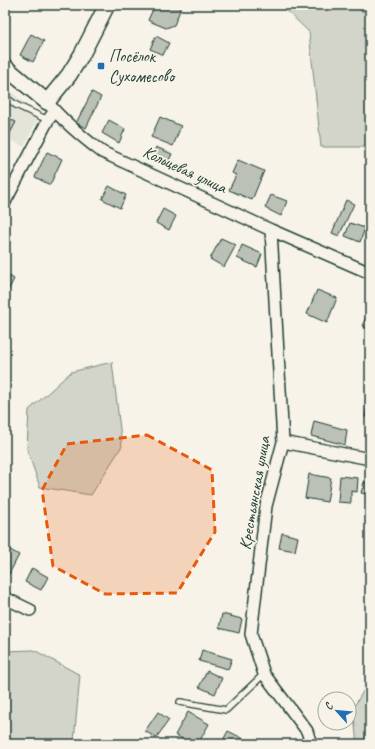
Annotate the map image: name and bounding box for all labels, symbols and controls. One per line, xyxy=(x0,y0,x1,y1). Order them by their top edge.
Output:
place label: Посёлок Сухомесово xyxy=(109,46,176,87)
marker: Посёлок Сухомесово xyxy=(96,61,106,71)
street label: Кольцевая улица xyxy=(140,141,231,199)
street label: Крестьянская улица xyxy=(234,433,275,551)
north arrow xyxy=(317,691,357,731)
text: С xyxy=(321,699,336,712)

